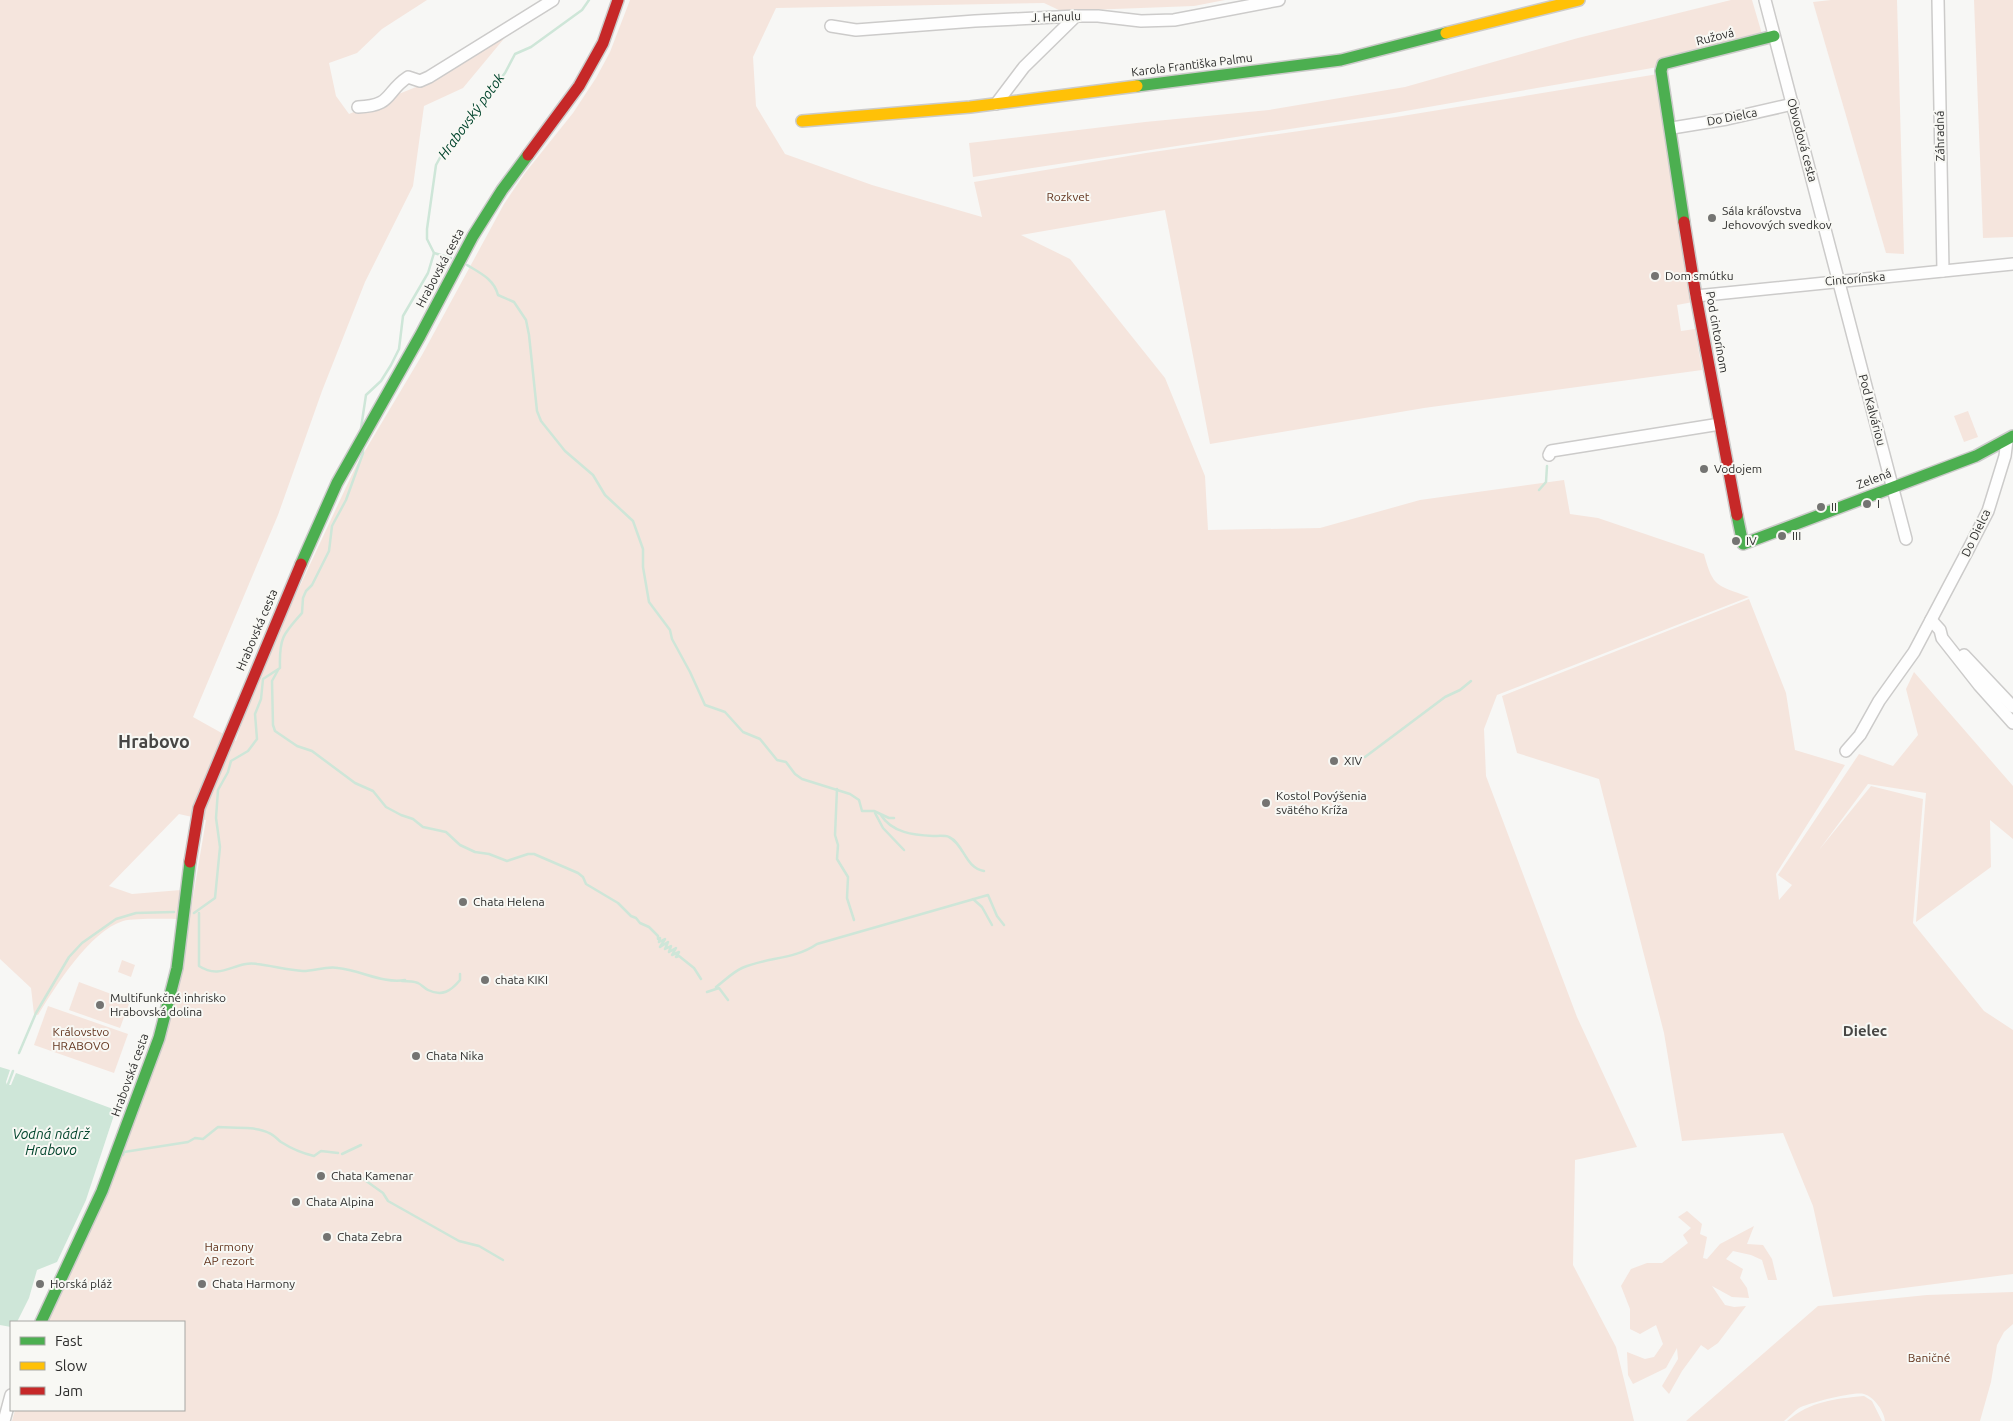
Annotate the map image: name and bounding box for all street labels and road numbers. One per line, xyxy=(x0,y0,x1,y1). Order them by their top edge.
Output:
street label: J. Hanulu xyxy=(1031,9,1081,24)
street label: Ružová xyxy=(1695,26,1735,48)
street label: Karola Františka Palmu xyxy=(1131,51,1253,78)
street label: Obvodová cesta xyxy=(1785,97,1820,183)
street label: Do Dielca xyxy=(1706,105,1758,128)
street label: Záhradná xyxy=(1933,111,1946,161)
street label: Hrabovská cesta xyxy=(413,226,466,309)
street label: Cintorínska xyxy=(1824,269,1886,288)
street label: Pod cintorínom xyxy=(1704,290,1731,374)
street label: Pod Kalváriou xyxy=(1857,373,1888,447)
street label: Zelená xyxy=(1855,466,1893,491)
street label: Do Dielca xyxy=(1959,507,1993,559)
street label: Hrabovská cesta xyxy=(233,587,280,673)
street label: Hrabovská cesta xyxy=(108,1032,151,1118)

